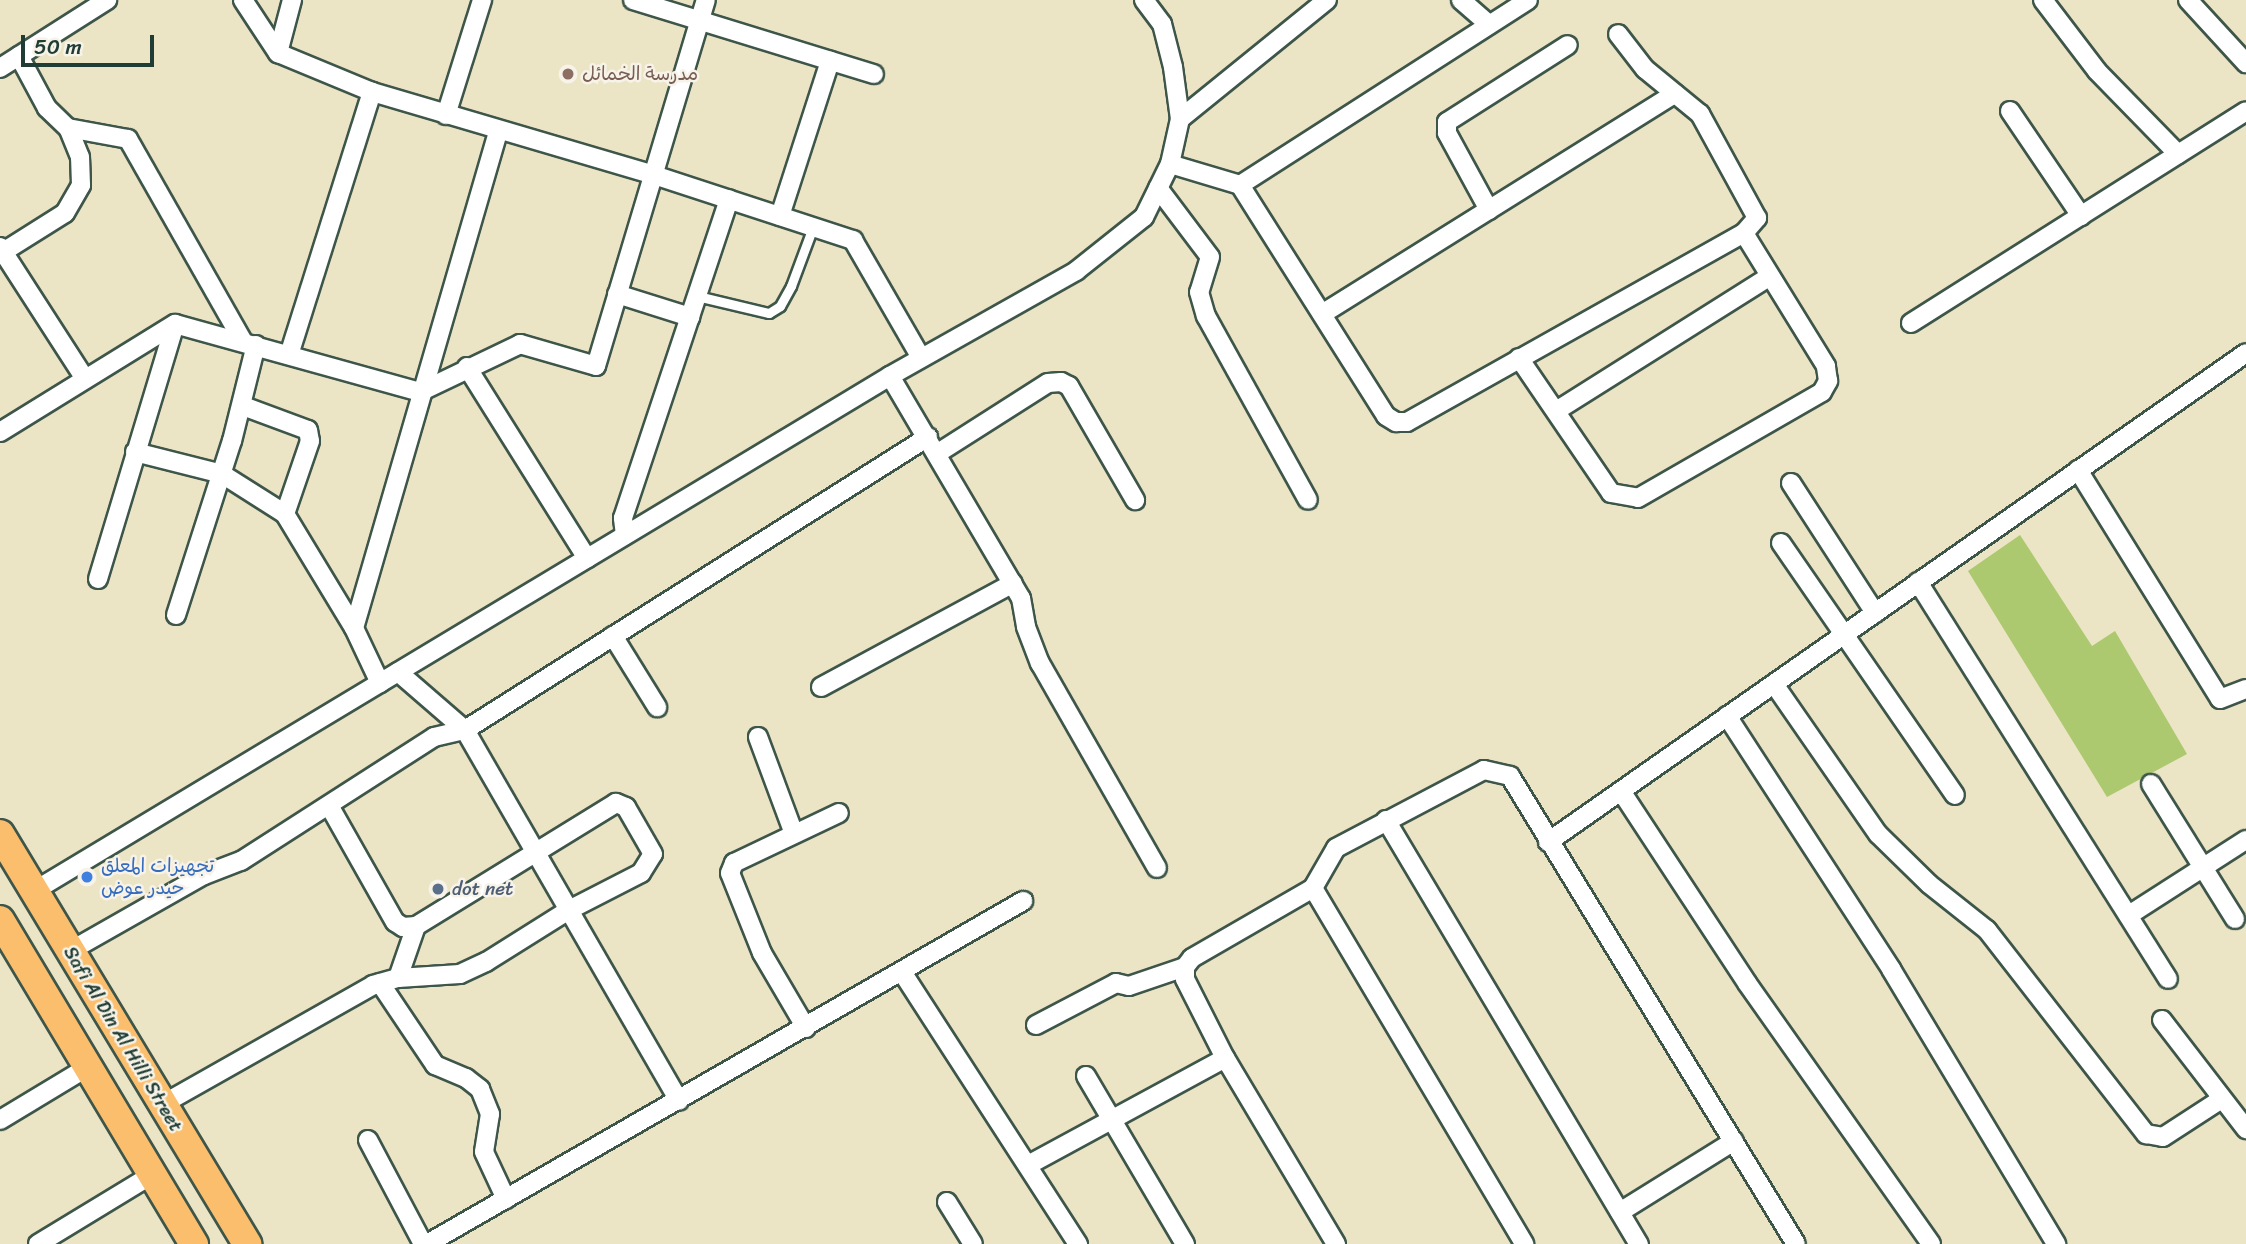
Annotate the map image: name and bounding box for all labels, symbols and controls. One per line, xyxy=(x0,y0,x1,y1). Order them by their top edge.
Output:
scale bar xyxy=(24,21,158,65)
text: 50 m xyxy=(34,28,82,66)
place label: مدرسة الخمائل xyxy=(582,63,698,85)
marker: مدرسة الخمائل xyxy=(560,66,576,82)
place label: تجهيزات المعلق حيدر عوض xyxy=(101,855,214,899)
marker: تجهيزات المعلق حيدر عوض xyxy=(79,869,95,885)
place label: dot net xyxy=(452,878,513,900)
marker: dot net xyxy=(430,881,446,897)
street label: Safi Al Din Al Hilli Street xyxy=(58,942,188,1136)

